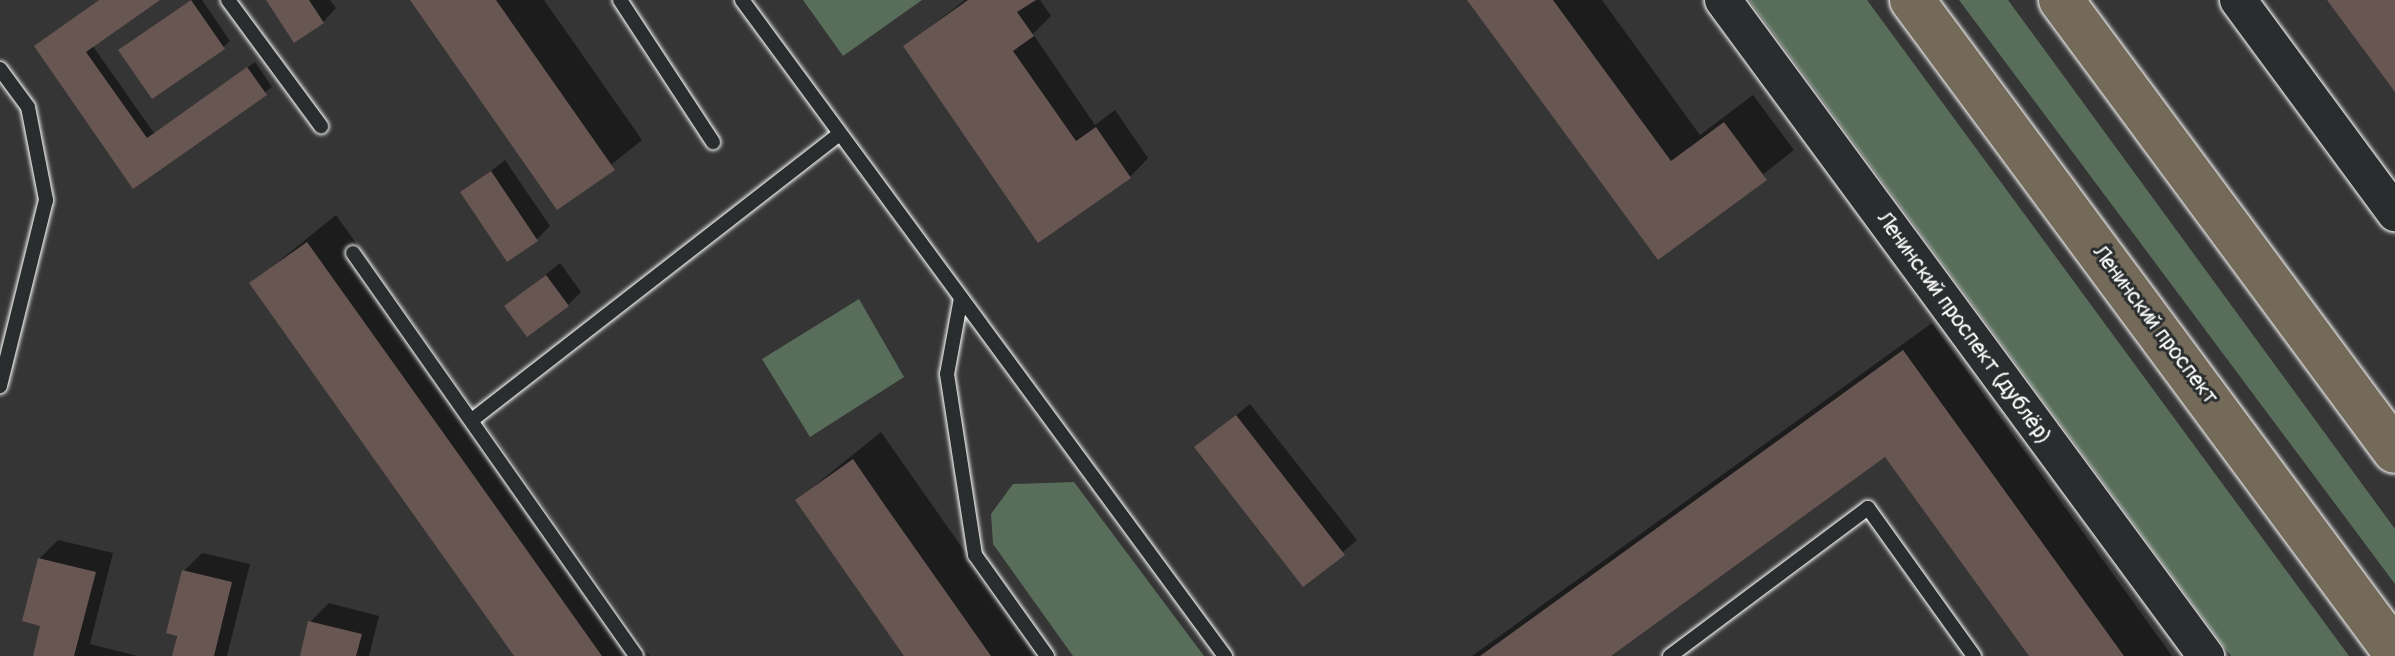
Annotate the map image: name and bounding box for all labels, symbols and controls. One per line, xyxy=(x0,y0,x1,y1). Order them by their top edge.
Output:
street label: Ленинский проспект (дублёр) xyxy=(1871,207,2057,449)
street label: Ленинский проспект xyxy=(2087,240,2223,410)

